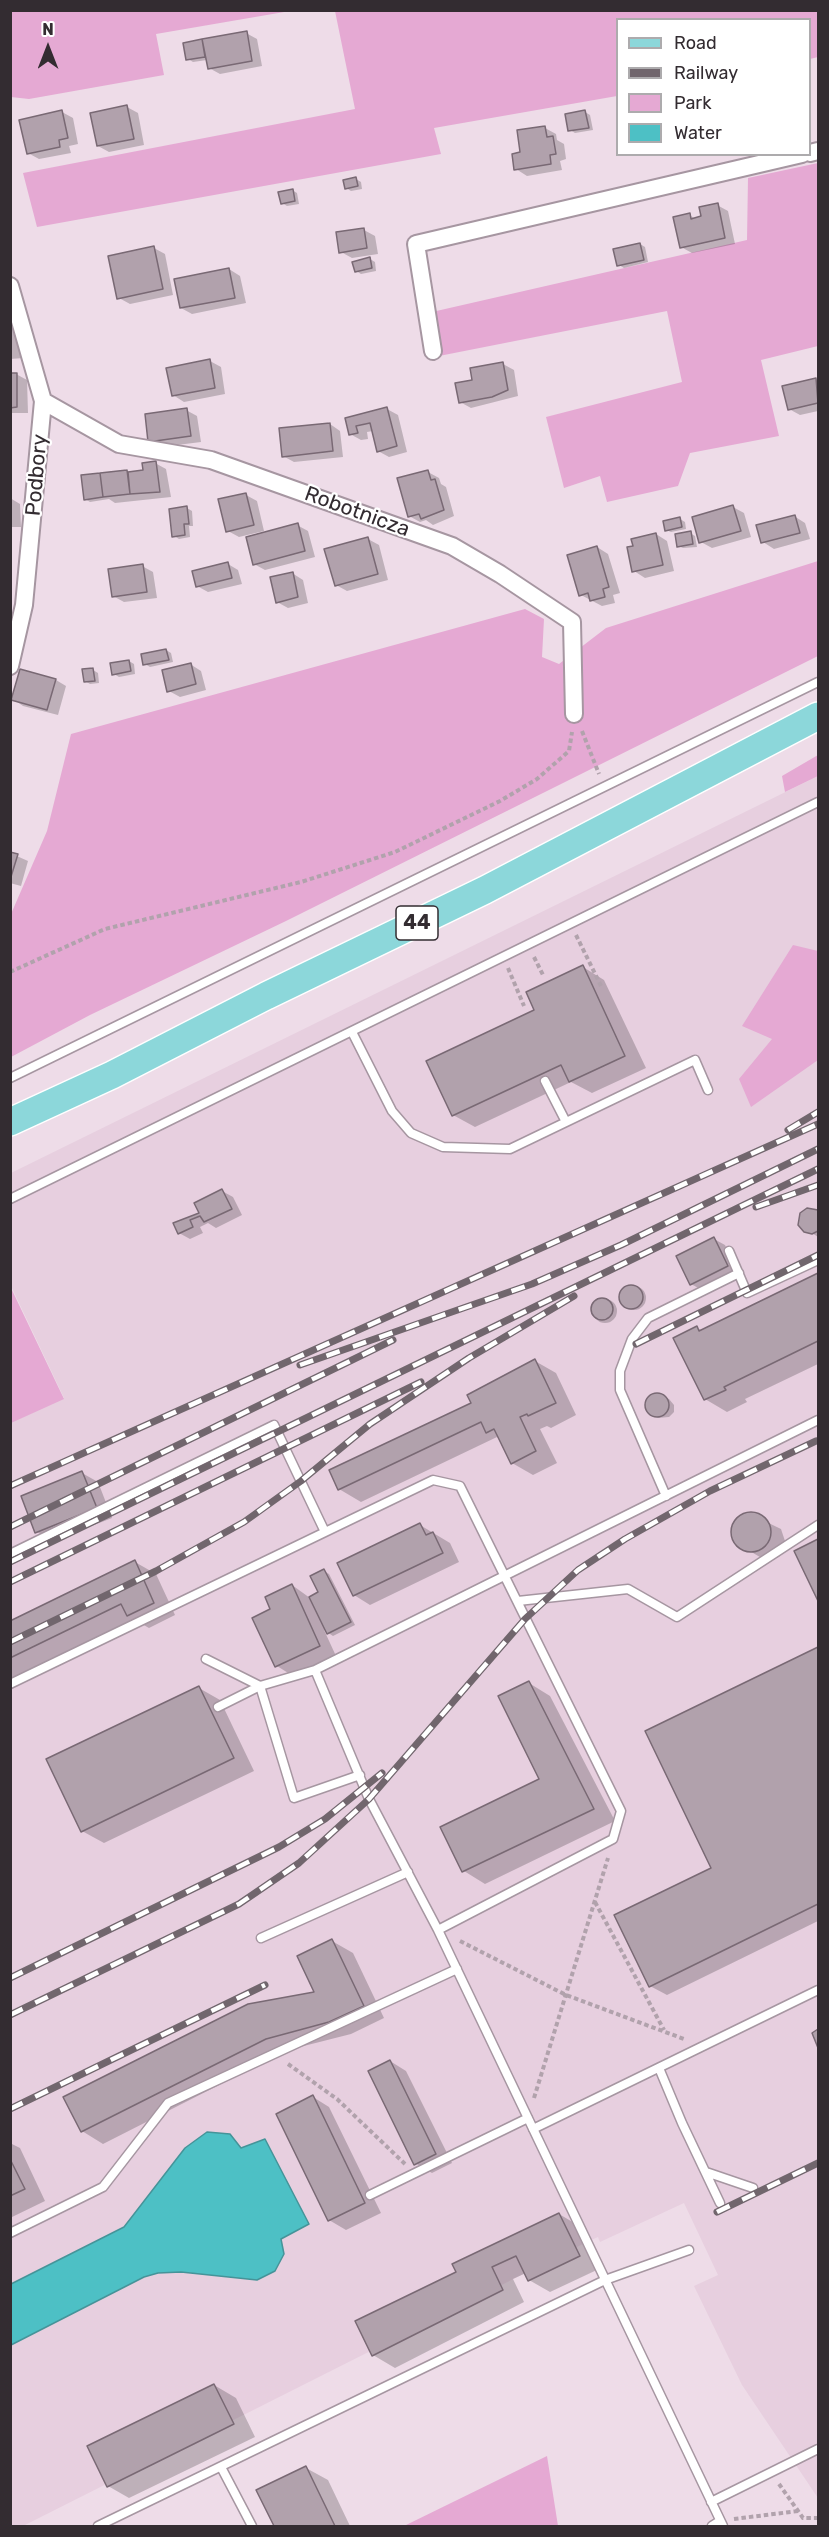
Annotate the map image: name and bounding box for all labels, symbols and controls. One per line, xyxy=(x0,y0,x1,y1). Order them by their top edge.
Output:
north arrow xyxy=(18,18,78,78)
legend xyxy=(616,18,811,156)
text: N xyxy=(42,20,54,39)
text: Road xyxy=(674,32,717,54)
text: Railway xyxy=(674,62,738,84)
text: Park xyxy=(674,92,711,114)
text: Water xyxy=(674,122,722,144)
street label: Podbory xyxy=(21,433,53,517)
street label: Robotnicza xyxy=(301,481,413,543)
road number: 44 xyxy=(396,906,438,940)

